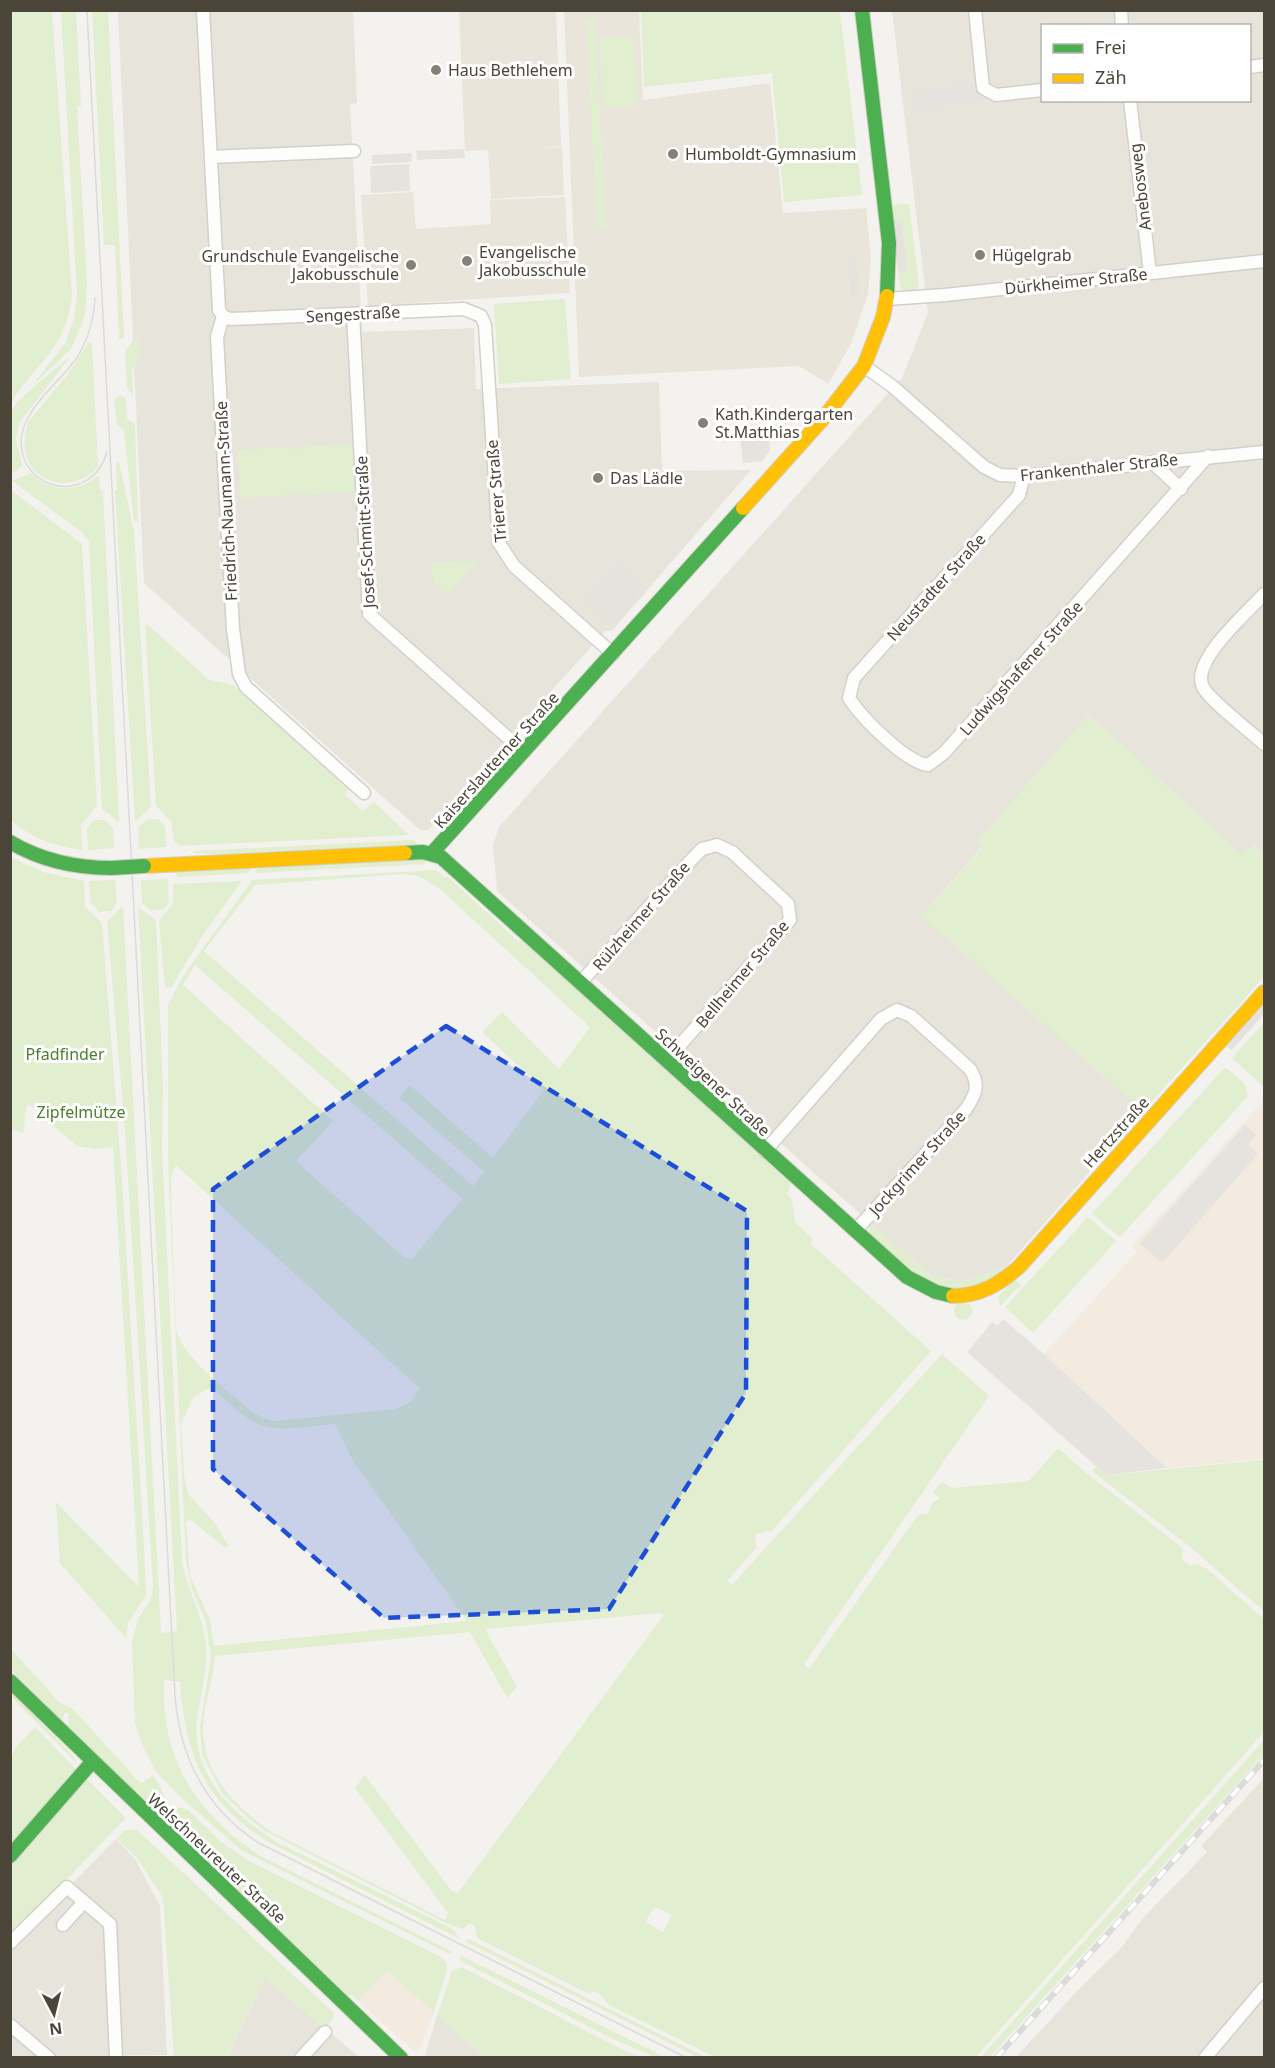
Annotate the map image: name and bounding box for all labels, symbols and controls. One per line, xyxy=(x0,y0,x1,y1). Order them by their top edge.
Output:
legend xyxy=(1041,24,1251,102)
text: Frei xyxy=(1095,35,1126,59)
place label: Haus Bethlehem xyxy=(448,59,573,81)
marker: Haus Bethlehem xyxy=(429,63,443,77)
text: Zäh xyxy=(1095,65,1127,89)
street label: Anebosweg xyxy=(1124,142,1156,232)
place label: Humboldt-Gymnasium xyxy=(685,143,856,165)
marker: Humboldt-Gymnasium xyxy=(666,147,680,161)
place label: Evangelische Jakobusschule xyxy=(477,241,586,281)
place label: Hügelgrab xyxy=(992,244,1072,266)
place label: Grundschule Evangelische Jakobusschule xyxy=(201,245,399,285)
marker: Hügelgrab xyxy=(973,248,987,262)
marker: Evangelische Jakobusschule xyxy=(460,254,474,268)
marker: Grundschule Evangelische Jakobusschule xyxy=(404,258,418,272)
street label: Dürkheimer Straße xyxy=(1004,263,1148,299)
street label: Sengestraße xyxy=(305,301,401,327)
street label: Friedrich-Naumann-Straße xyxy=(210,400,242,602)
place label: Kath.Kindergarten St.Matthias xyxy=(715,403,853,443)
marker: Kath.Kindergarten St.Matthias xyxy=(696,416,710,430)
street label: Trierer Straße xyxy=(481,439,511,543)
street label: Frankenthaler Straße xyxy=(1019,448,1179,486)
street label: Josef-Schmitt-Straße xyxy=(350,455,380,611)
place label: Das Lädle xyxy=(610,467,683,489)
marker: Das Lädle xyxy=(591,471,605,485)
street label: Neustadter Straße xyxy=(882,528,990,646)
street label: Ludwigshafener Straße xyxy=(954,596,1088,740)
street label: Kaiserslauterner Straße xyxy=(429,687,563,833)
street label: Rülzheimer Straße xyxy=(587,857,695,975)
street label: Bellheimer Straße xyxy=(690,915,794,1033)
street label: Schweigener Straße xyxy=(651,1023,775,1141)
park label: Pfadfinder xyxy=(26,1043,105,1065)
street label: Hertzstraße xyxy=(1078,1092,1154,1172)
park label: Zipfelmütze xyxy=(37,1101,125,1123)
street label: Jockgrimer Straße xyxy=(862,1106,970,1222)
street label: Welschneureuter Straße xyxy=(143,1788,291,1928)
north arrow xyxy=(24,1984,84,2044)
text: N xyxy=(48,2017,64,2041)

